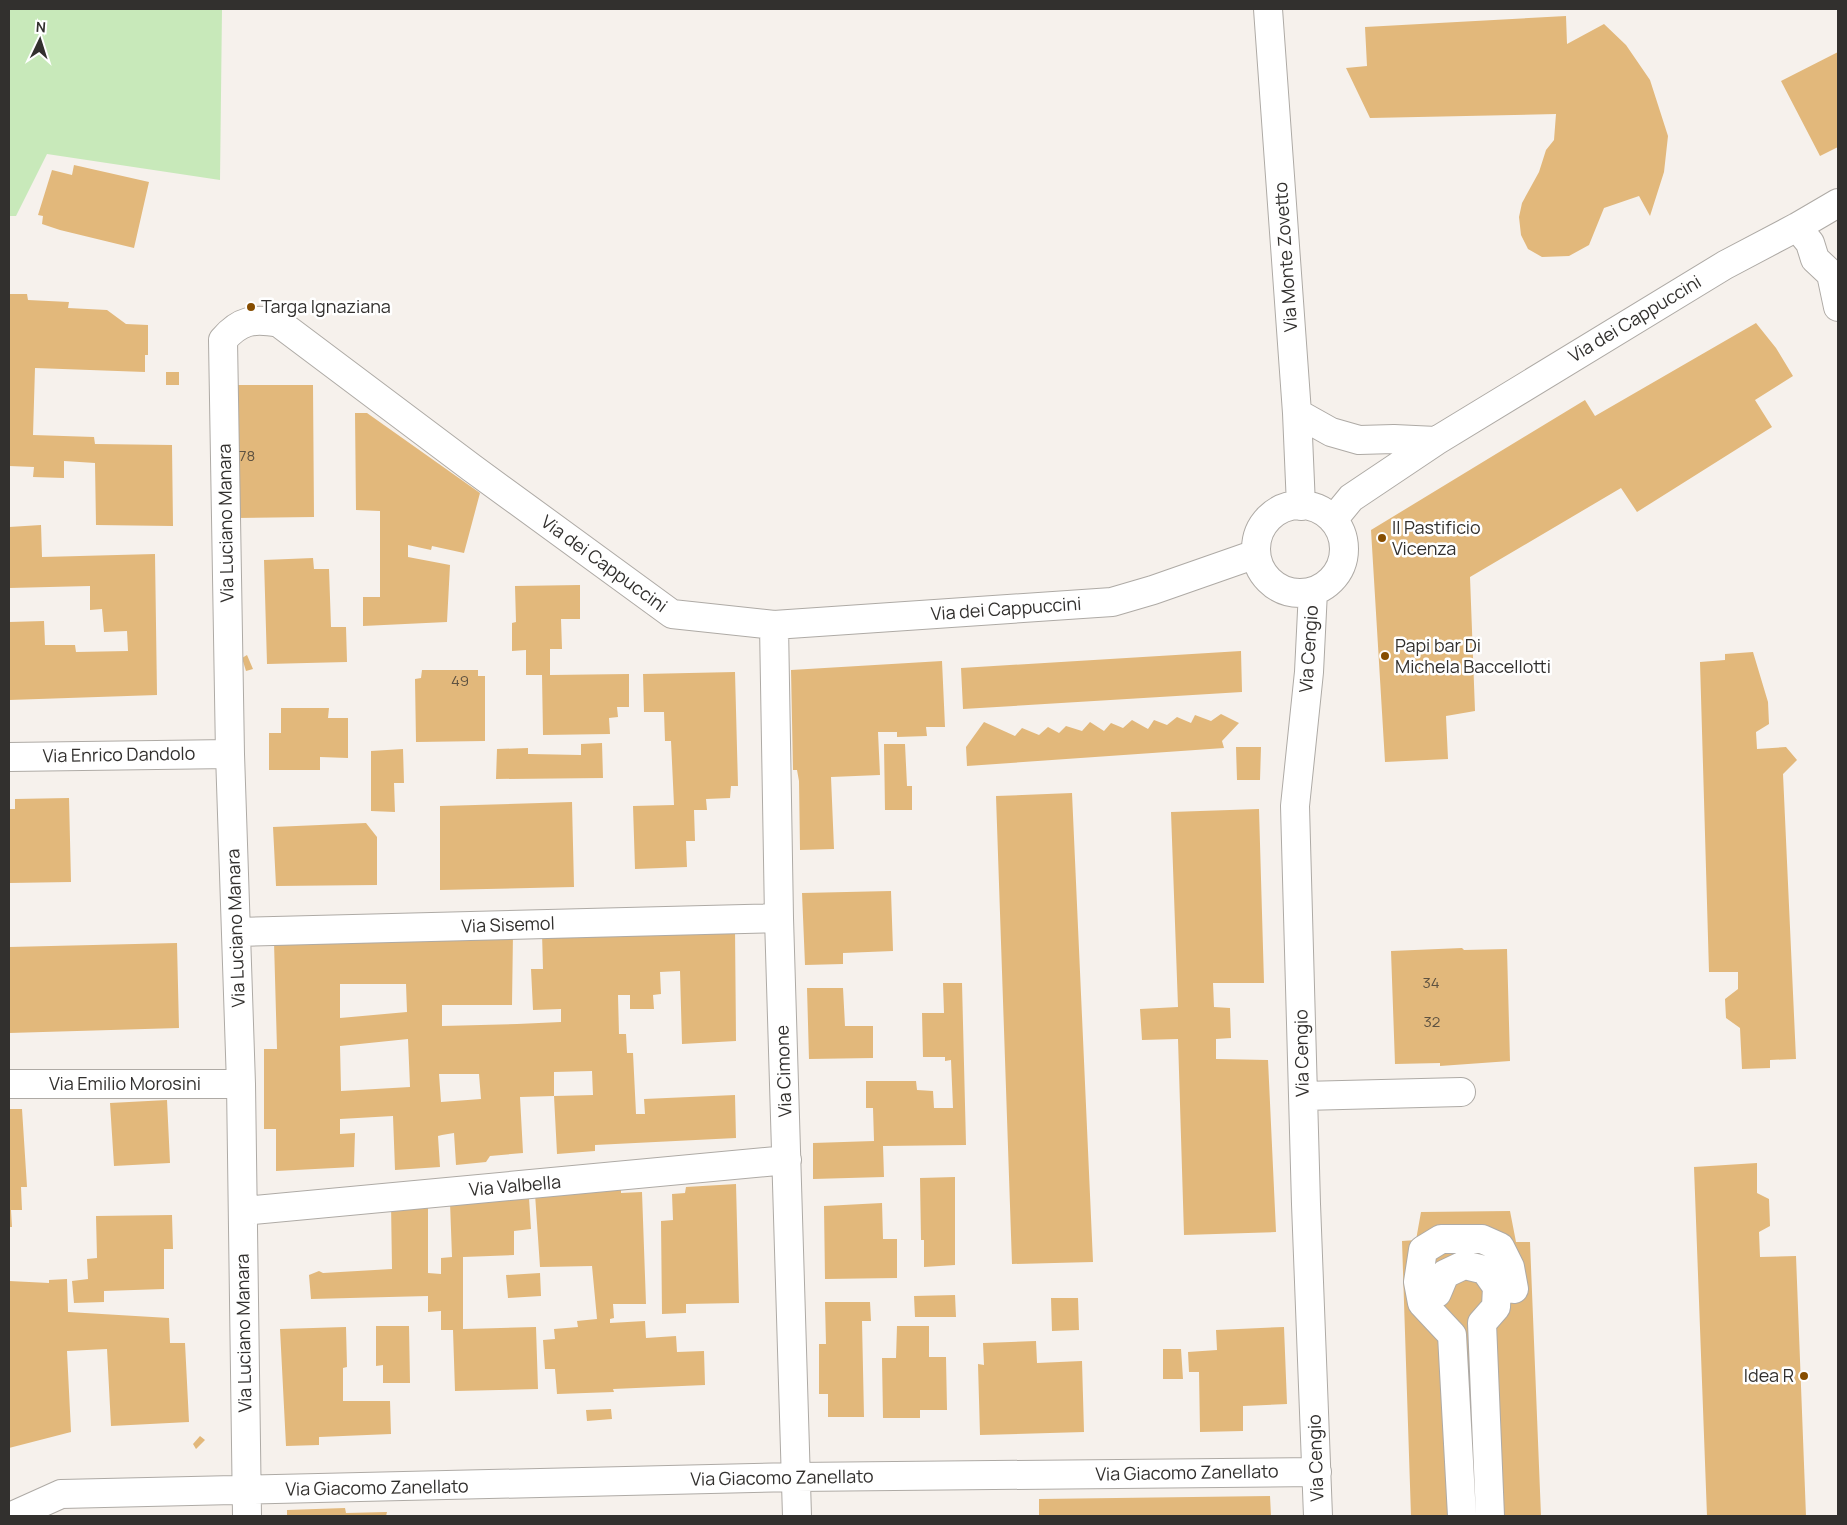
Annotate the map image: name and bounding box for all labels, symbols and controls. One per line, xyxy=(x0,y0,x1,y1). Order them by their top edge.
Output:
north arrow xyxy=(15,15,65,65)
text: N xyxy=(35,17,47,36)
street label: Via Monte Zovetto xyxy=(1268,181,1302,333)
street label: Via dei Cappuccini xyxy=(1564,269,1705,367)
place label: Targa Ignaziana xyxy=(261,294,391,318)
marker: Targa Ignaziana xyxy=(245,301,257,313)
street label: Via Luciano Manara xyxy=(212,443,238,603)
house number: 78 xyxy=(239,445,255,466)
street label: Via dei Cappuccini xyxy=(537,509,673,617)
place label: Il Pastificio Vicenza xyxy=(1392,515,1481,560)
marker: Il Pastificio Vicenza xyxy=(1376,532,1388,544)
street label: Via dei Cappuccini xyxy=(930,591,1082,625)
street label: Via Cengio xyxy=(1293,604,1323,693)
place label: Papi bar Di Michela Baccellotti xyxy=(1395,633,1551,678)
marker: Papi bar Di Michela Baccellotti xyxy=(1379,650,1391,662)
house number: 49 xyxy=(451,670,469,691)
street label: Via Enrico Dandolo xyxy=(42,741,196,767)
street label: Via Luciano Manara xyxy=(220,848,250,1008)
street label: Via Sisemol xyxy=(461,910,555,938)
house number: 34 xyxy=(1422,972,1440,993)
street label: Via Cengio xyxy=(1288,1009,1314,1097)
house number: 32 xyxy=(1424,1011,1440,1032)
street label: Via Cimone xyxy=(769,1024,797,1118)
street label: Via Emilio Morosini xyxy=(49,1071,201,1095)
street label: Via Valbella xyxy=(468,1169,562,1201)
street label: Via Luciano Manara xyxy=(230,1253,256,1413)
place label: Idea R xyxy=(1744,1363,1794,1387)
marker: Idea R xyxy=(1798,1370,1810,1382)
street label: Via Cengio xyxy=(1301,1414,1329,1502)
street label: Via Giacomo Zanellato xyxy=(1095,1458,1279,1486)
street label: Via Giacomo Zanellato xyxy=(690,1463,874,1491)
street label: Via Giacomo Zanellato xyxy=(285,1473,469,1501)

